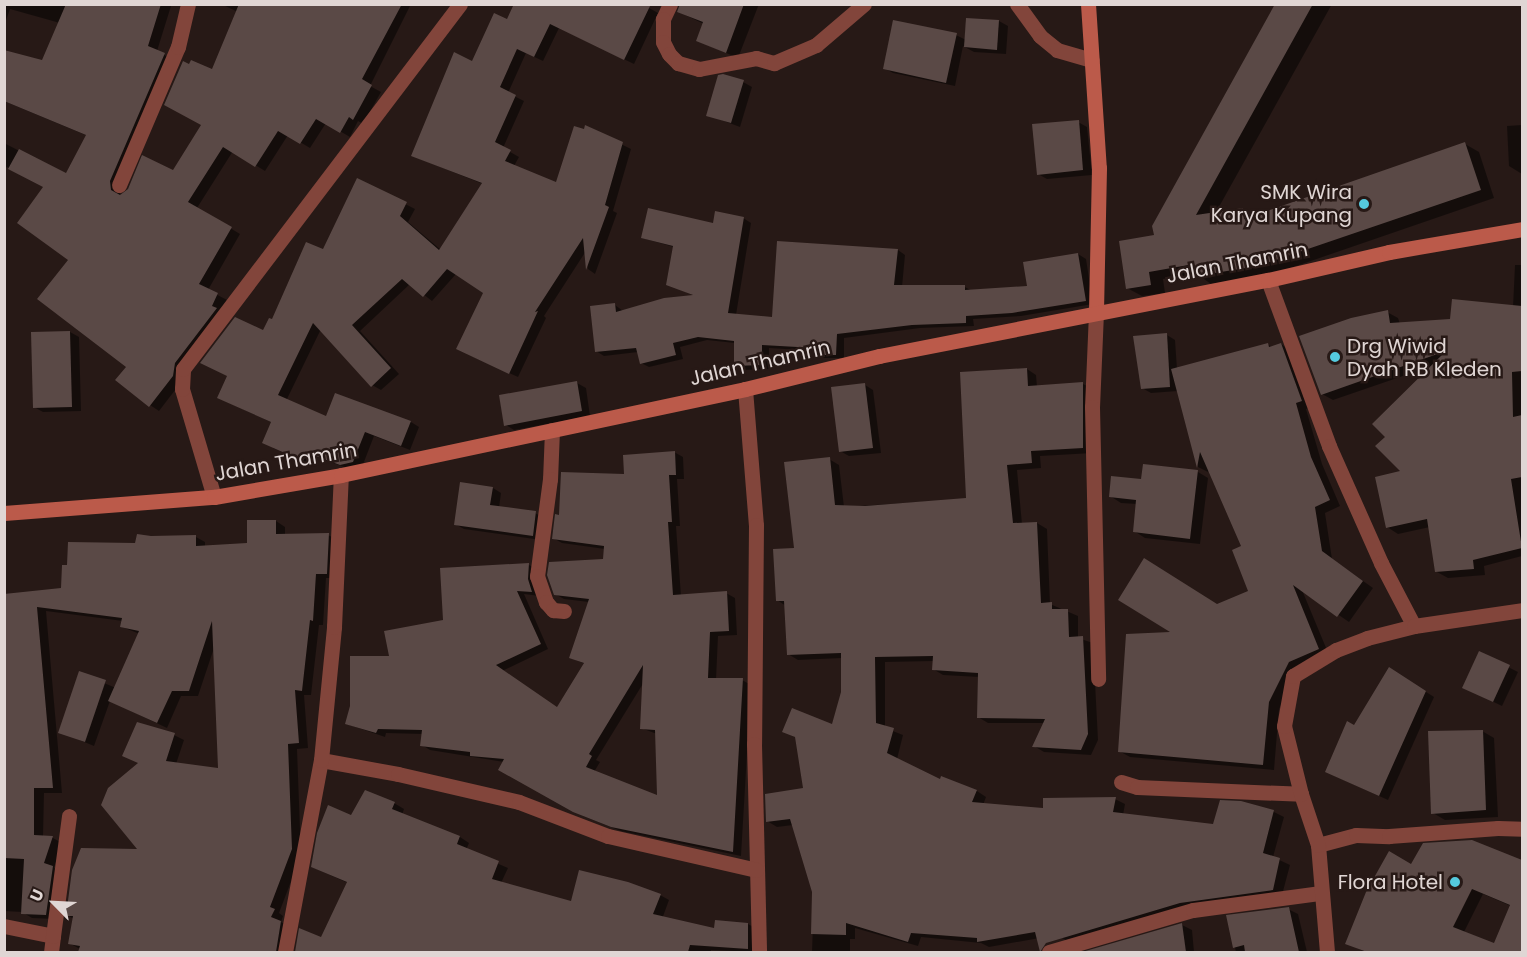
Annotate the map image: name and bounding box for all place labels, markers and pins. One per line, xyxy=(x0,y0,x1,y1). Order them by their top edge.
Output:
place label: SMK Wira Karya Kupang xyxy=(1211,180,1352,227)
marker: SMK Wira Karya Kupang xyxy=(1357,197,1371,211)
place label: Drg Wiwid Dyah RB Kleden xyxy=(1347,334,1502,381)
marker: Drg Wiwid Dyah RB Kleden xyxy=(1328,350,1342,364)
place label: Flora Hotel xyxy=(1338,870,1443,894)
marker: Flora Hotel xyxy=(1448,875,1462,889)

